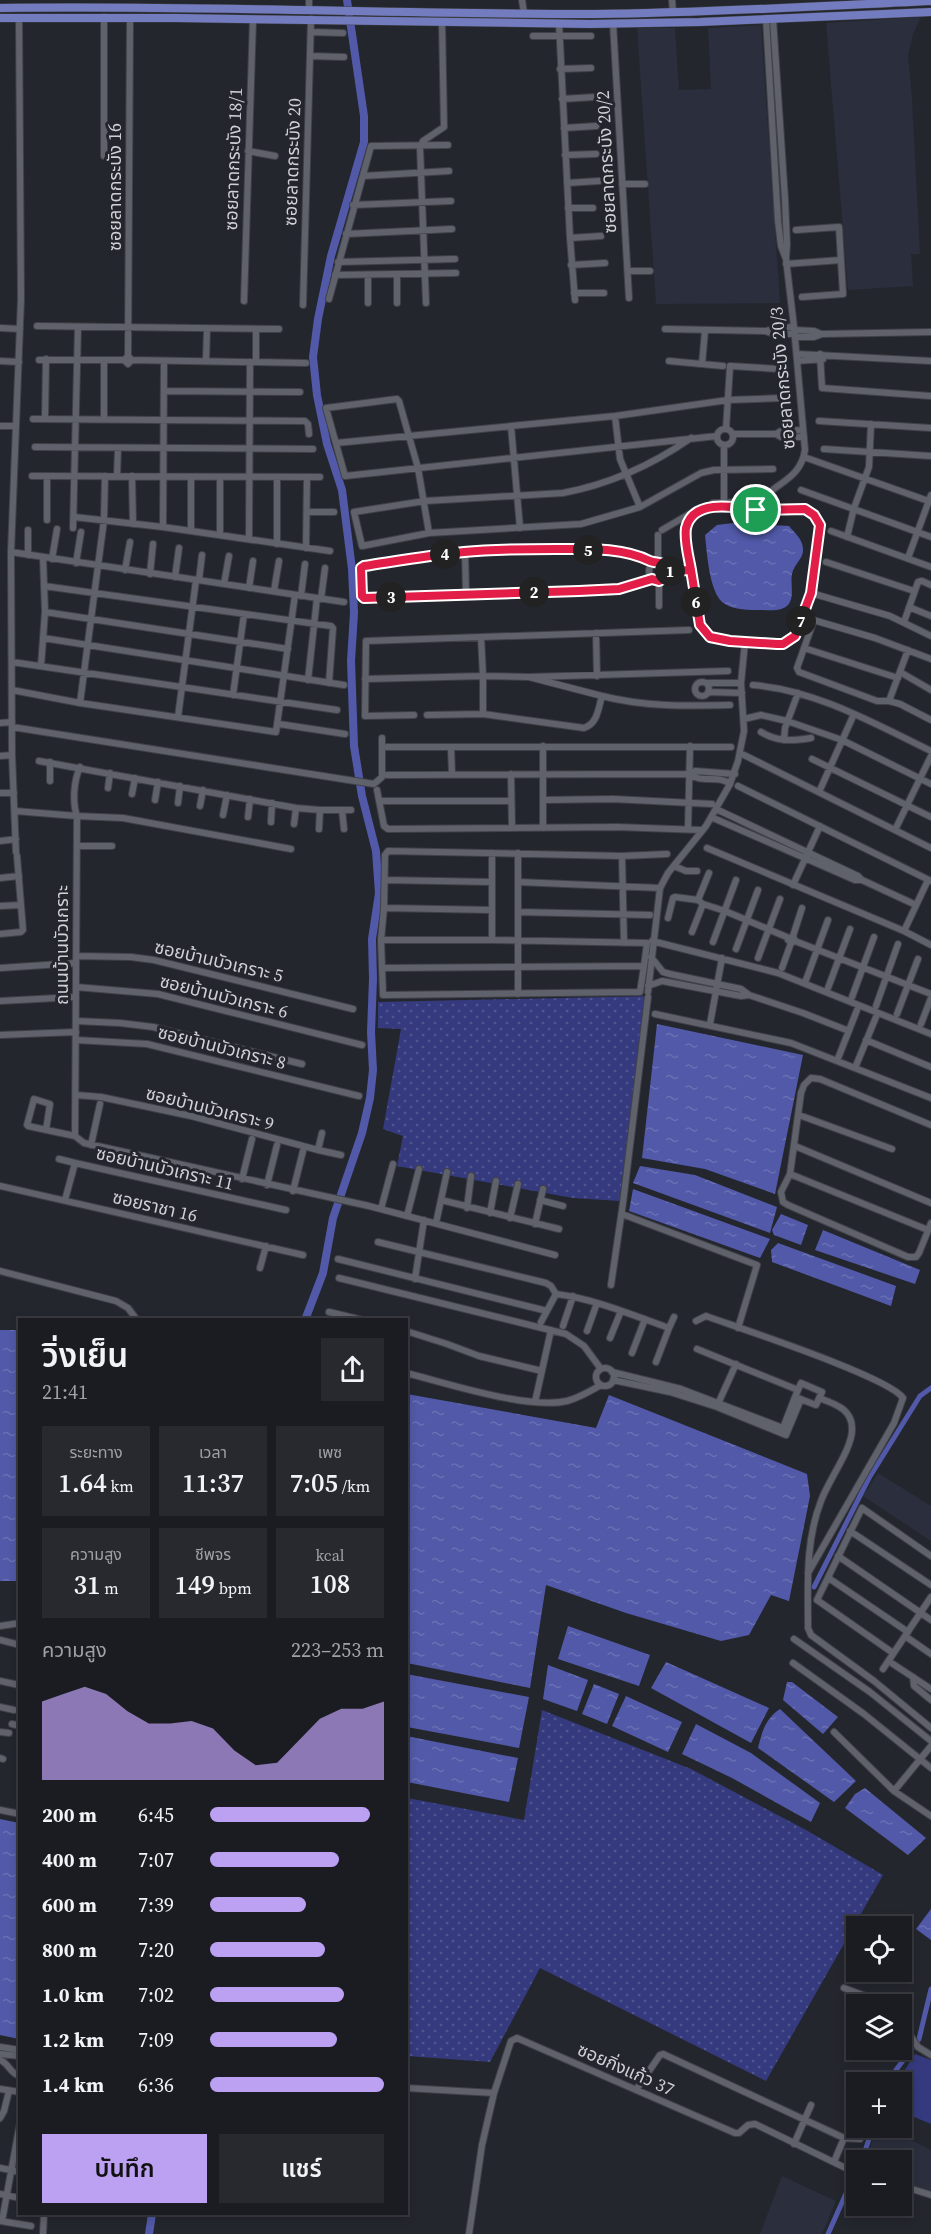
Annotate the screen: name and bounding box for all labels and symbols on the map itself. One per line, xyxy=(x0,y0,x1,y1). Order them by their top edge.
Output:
street label: ซอยลาดกระบัง 18/1 xyxy=(218,87,248,231)
street label: ซอยลาดกระบัง 20/2 xyxy=(590,90,622,234)
street label: ซอยลาดกระบัง 20 xyxy=(277,98,307,226)
street label: ซอยลาดกระบัง 16 xyxy=(102,123,127,251)
street label: ซอยลาดกระบัง 20/3 xyxy=(763,306,801,450)
pin xyxy=(730,484,781,535)
pin: 5 xyxy=(573,535,603,565)
pin: 4 xyxy=(430,539,460,569)
pin: 1 xyxy=(655,556,685,586)
pin: 2 xyxy=(519,577,549,607)
pin: 3 xyxy=(376,582,406,612)
pin: 6 xyxy=(681,587,711,617)
pin: 7 xyxy=(786,606,816,636)
street label: ถนนบ้านบัวเกราะ xyxy=(49,885,74,1005)
street label: ซอยบ้านบัวเกราะ 5 xyxy=(152,934,286,988)
street label: ซอยบ้านบัวเกราะ 6 xyxy=(157,968,291,1024)
street label: ซอยบ้านบัวเกราะ 8 xyxy=(155,1019,289,1075)
street label: ซอยบ้านบัวเกราะ 9 xyxy=(143,1080,277,1136)
street label: ซอยบ้านบัวเกราะ 11 xyxy=(94,1140,236,1196)
street label: ซอยราชา 16 xyxy=(110,1184,200,1228)
street label: ซอยกิ่งแก้ว 37 xyxy=(574,2037,678,2101)

